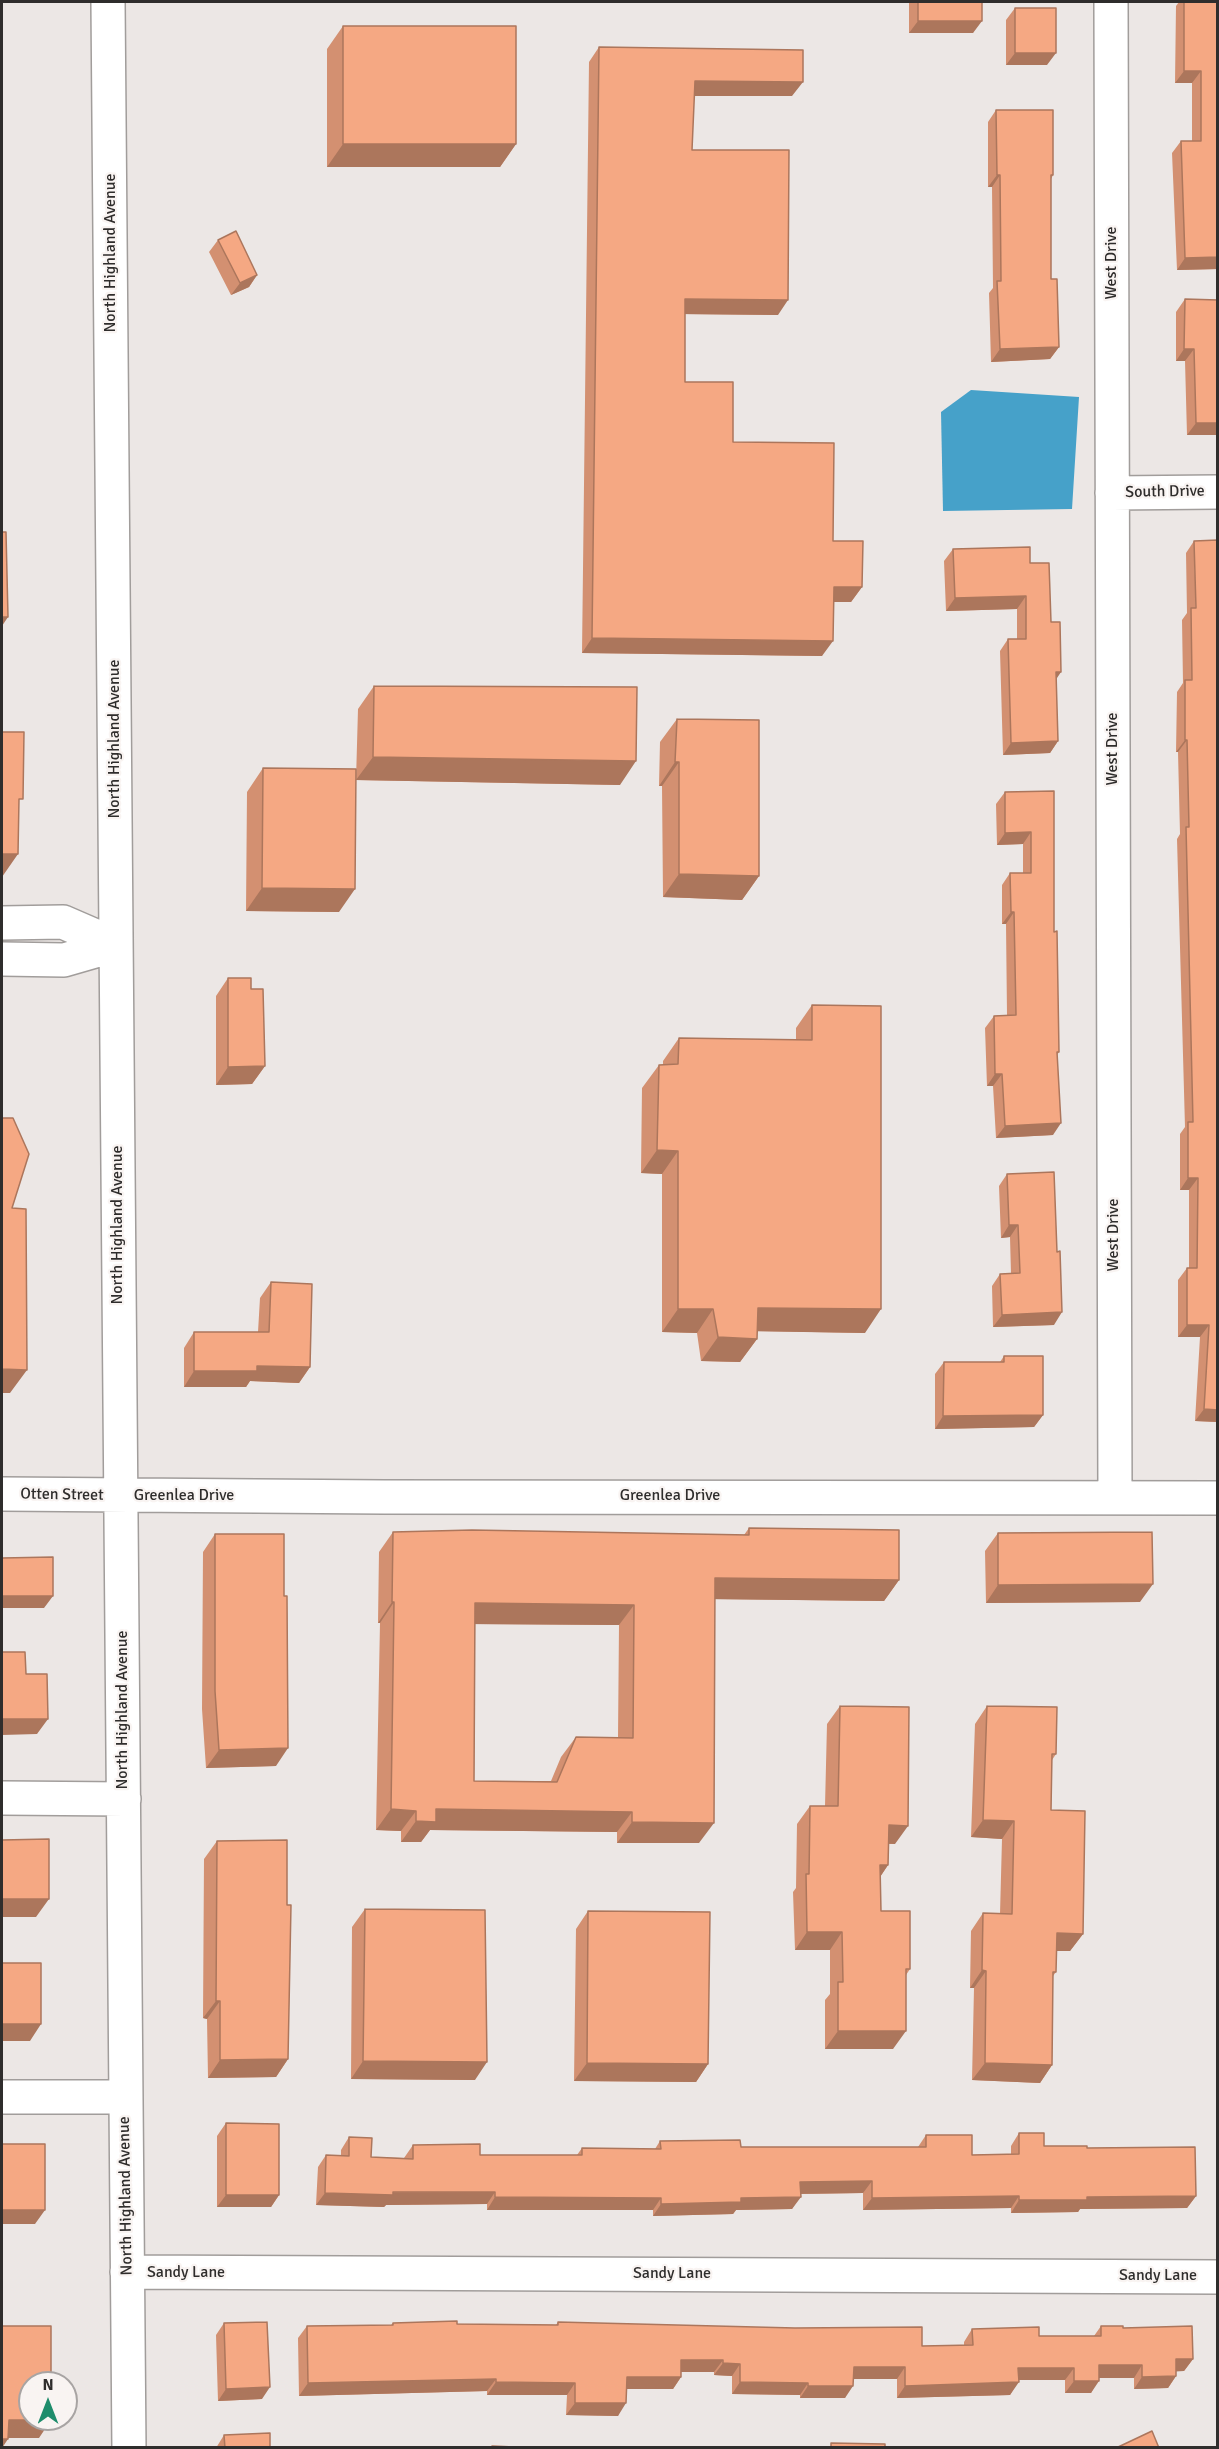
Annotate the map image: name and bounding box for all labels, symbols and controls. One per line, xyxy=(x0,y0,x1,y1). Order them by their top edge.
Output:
street label: North Highland Avenue xyxy=(101,173,121,333)
street label: West Drive xyxy=(1102,227,1122,299)
street label: South Drive xyxy=(1125,482,1205,502)
street label: North Highland Avenue xyxy=(105,659,125,819)
street label: West Drive xyxy=(1103,713,1123,785)
street label: North Highland Avenue xyxy=(108,1145,128,1305)
street label: West Drive xyxy=(1104,1199,1124,1271)
street label: Otten Street xyxy=(20,1485,104,1505)
street label: Greenlea Drive xyxy=(134,1486,234,1506)
street label: Greenlea Drive xyxy=(620,1486,720,1506)
street label: North Highland Avenue xyxy=(113,1630,133,1790)
street label: North Highland Avenue xyxy=(115,2116,137,2276)
street label: Sandy Lane xyxy=(147,2263,225,2283)
street label: Sandy Lane xyxy=(633,2264,711,2284)
street label: Sandy Lane xyxy=(1119,2266,1197,2286)
north arrow xyxy=(18,2371,78,2431)
text: N xyxy=(42,2375,54,2395)

